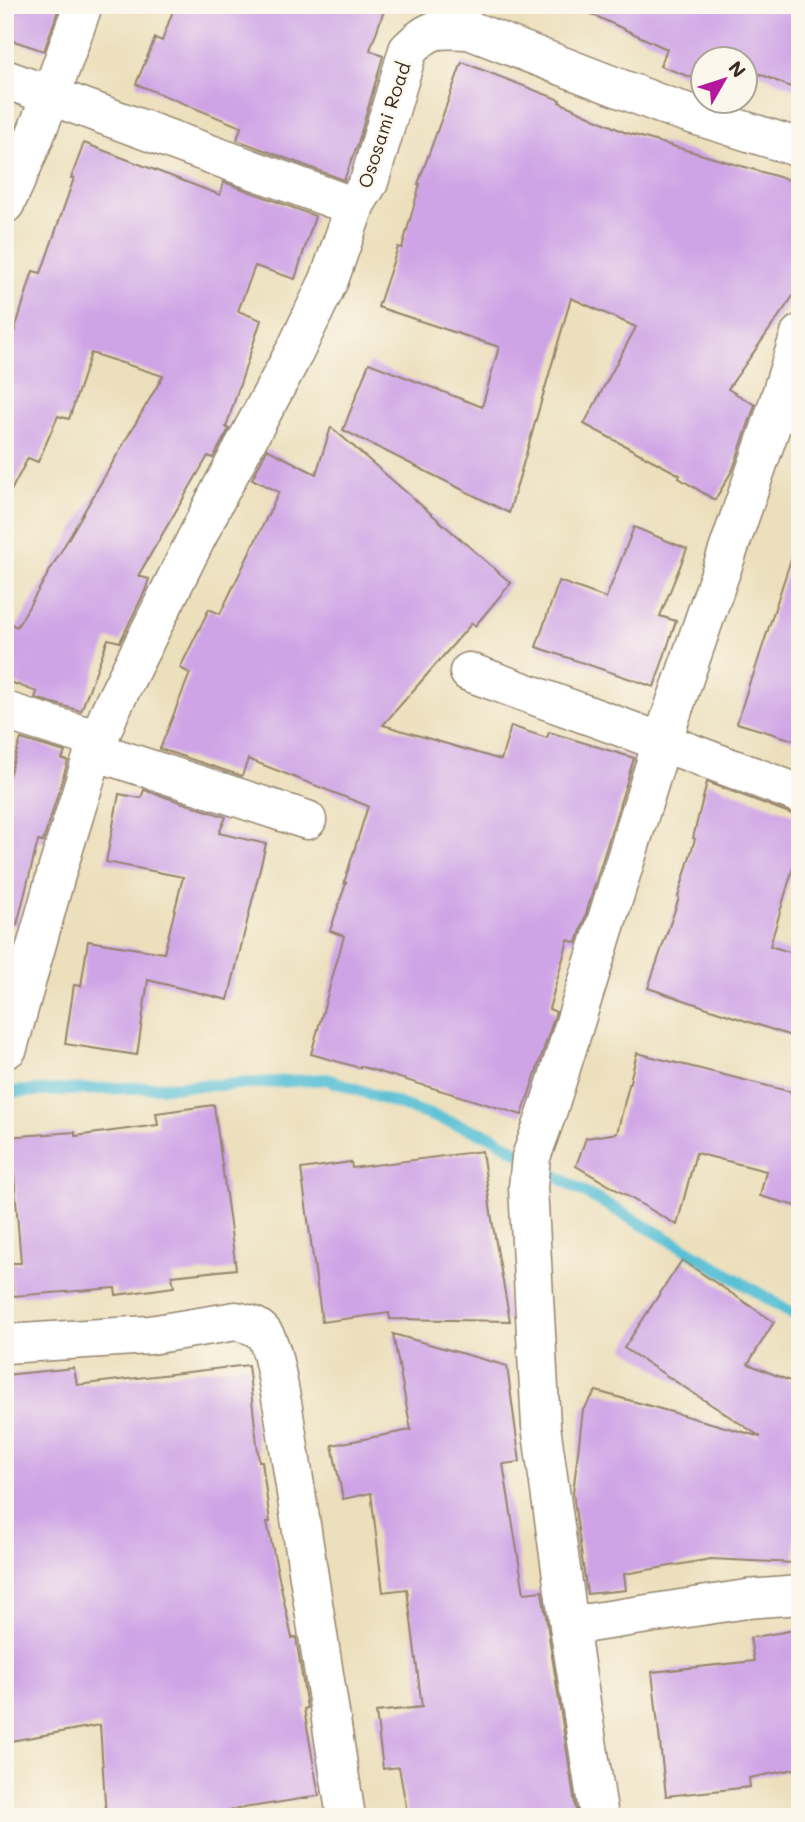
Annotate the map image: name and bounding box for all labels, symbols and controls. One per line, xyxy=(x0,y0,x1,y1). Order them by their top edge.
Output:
north arrow xyxy=(690,46,760,116)
text: N xyxy=(723,56,752,82)
street label: Ososami Road xyxy=(351,59,416,191)

